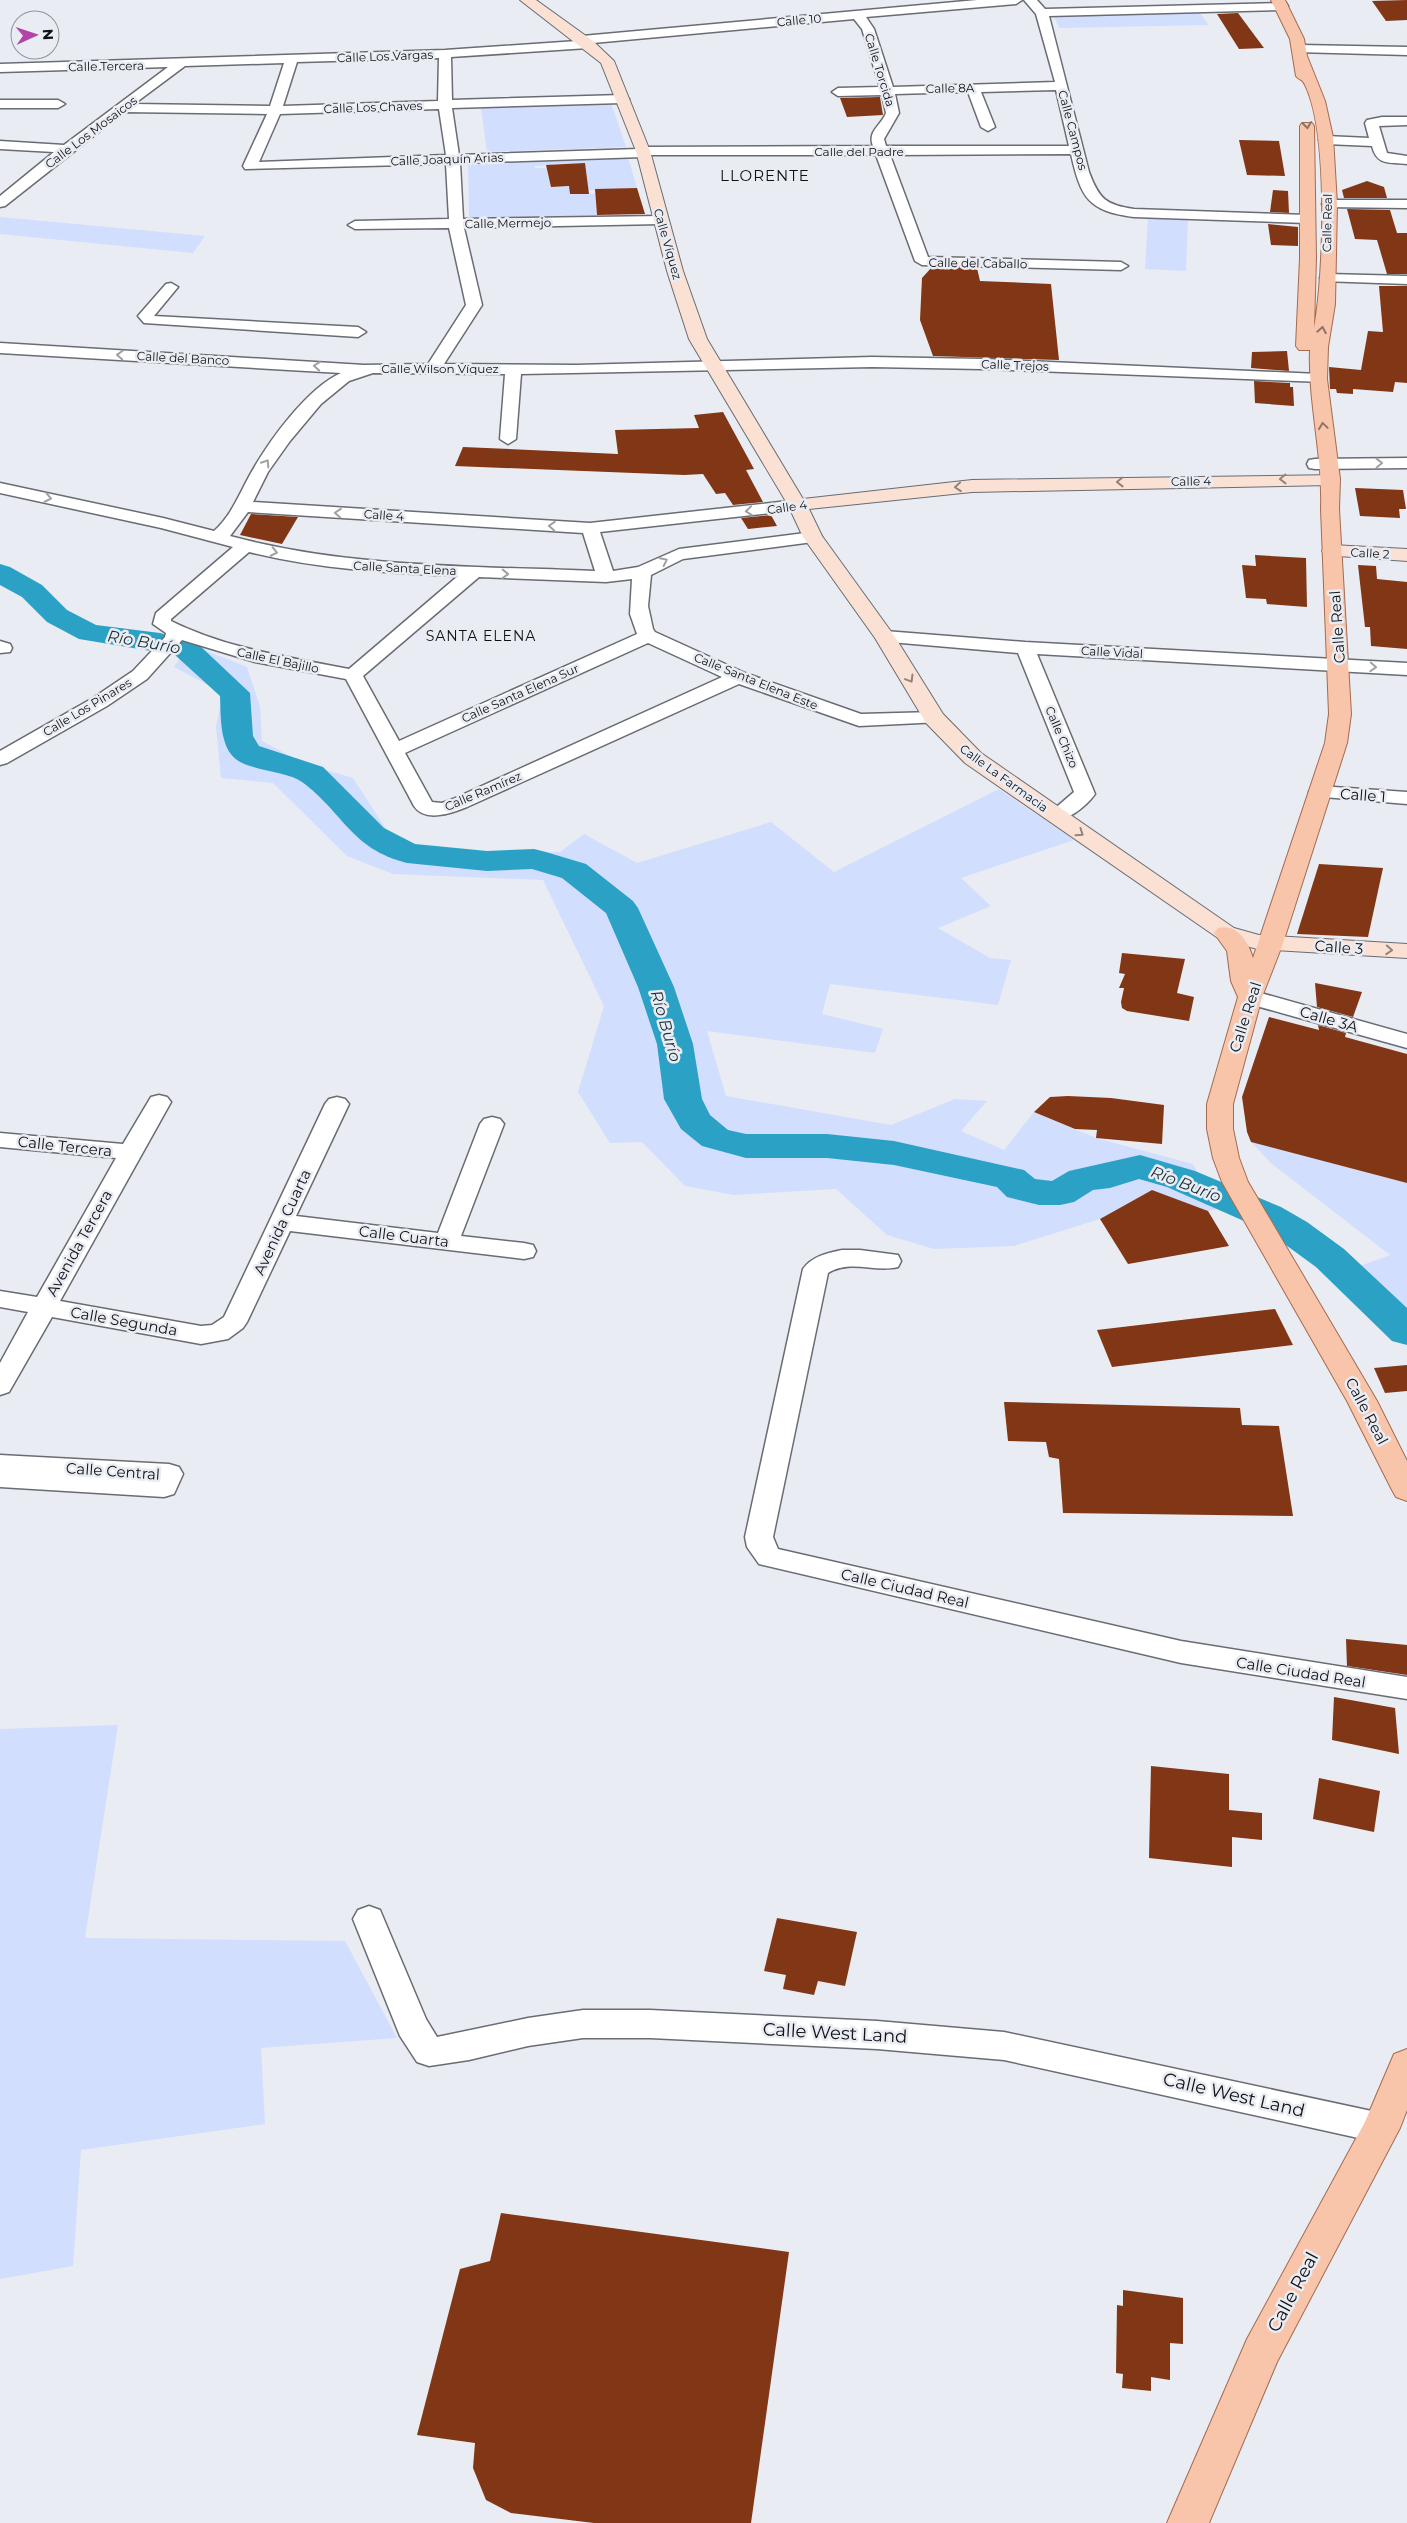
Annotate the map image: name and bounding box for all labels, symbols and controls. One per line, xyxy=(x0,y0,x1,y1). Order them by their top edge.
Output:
north arrow xyxy=(10,10,60,60)
street label: Calle 10 xyxy=(776,11,822,29)
text: N xyxy=(39,28,57,40)
street label: Calle Torcida xyxy=(862,32,898,108)
street label: Calle Los Vargas xyxy=(337,47,434,65)
street label: Calle Tercera xyxy=(68,58,144,74)
street label: Calle 8A xyxy=(926,80,975,96)
street label: Calle Campos xyxy=(1055,88,1091,172)
street label: Calle Los Mosaicos xyxy=(42,93,140,171)
street label: Calle Los Chaves xyxy=(323,98,423,116)
one-way arrow xyxy=(1301,121,1312,129)
street label: Calle del Padre xyxy=(814,144,904,159)
street label: Calle Joaquín Arias xyxy=(390,150,504,168)
district label: LLORENTE xyxy=(720,166,810,185)
street label: Calle Real xyxy=(1319,194,1335,252)
street label: Calle Víquez xyxy=(651,207,685,281)
street label: Calle Mermejo xyxy=(465,215,551,231)
street label: Calle del Caballo xyxy=(928,255,1028,271)
one-way arrow xyxy=(1317,326,1327,335)
street label: Calle del Banco xyxy=(136,348,230,368)
one-way arrow xyxy=(116,349,124,360)
street label: Calle Trejos xyxy=(981,356,1049,374)
one-way arrow xyxy=(313,361,321,372)
street label: Calle Wilson Víquez xyxy=(381,361,499,376)
one-way arrow xyxy=(1319,421,1329,430)
one-way arrow xyxy=(1375,458,1383,468)
one-way arrow xyxy=(259,460,269,469)
street label: Calle 4 xyxy=(1171,473,1211,489)
one-way arrow xyxy=(1278,474,1286,484)
one-way arrow xyxy=(1116,477,1124,487)
one-way arrow xyxy=(953,482,961,493)
one-way arrow xyxy=(43,492,52,503)
street label: Calle 4 xyxy=(766,497,808,517)
one-way arrow xyxy=(745,505,753,516)
street label: Calle 4 xyxy=(363,506,405,524)
one-way arrow xyxy=(334,507,342,518)
one-way arrow xyxy=(548,521,556,532)
street label: Calle 2 xyxy=(1350,544,1390,562)
one-way arrow xyxy=(269,546,278,556)
one-way arrow xyxy=(659,557,668,567)
street label: Calle Santa Elena xyxy=(353,558,457,578)
one-way arrow xyxy=(501,568,509,579)
street label: Calle Real xyxy=(1325,590,1349,664)
water label: Río Burío xyxy=(106,626,182,658)
district label: SANTA ELENA xyxy=(426,627,536,645)
street label: Calle Vidal xyxy=(1081,643,1143,661)
street label: Calle El Bajillo xyxy=(236,644,320,676)
street label: Calle Santa Elena Este xyxy=(692,649,820,713)
street label: Calle Santa Elena Sur xyxy=(459,660,581,726)
one-way arrow xyxy=(1369,661,1377,672)
one-way arrow xyxy=(904,674,914,683)
street label: Calle Los Pinares xyxy=(40,675,134,739)
street label: Calle Chizo xyxy=(1042,704,1082,770)
street label: Calle La Farmacia xyxy=(957,741,1051,815)
street label: Calle Ramírez xyxy=(442,768,524,814)
street label: Calle 1 xyxy=(1339,784,1387,806)
one-way arrow xyxy=(1075,827,1084,836)
street label: Calle 3 xyxy=(1314,936,1364,958)
one-way arrow xyxy=(1385,945,1393,956)
street label: Calle Real xyxy=(1225,979,1265,1055)
water label: Río Burío xyxy=(647,988,685,1064)
street label: Calle 3A xyxy=(1298,1002,1361,1036)
street label: Calle Tercera xyxy=(17,1132,113,1160)
water label: Río Burío xyxy=(1148,1162,1224,1206)
street label: Avenida Cuarta xyxy=(249,1166,315,1278)
street label: Avenida Tercera xyxy=(42,1186,116,1300)
street label: Calle Cuarta xyxy=(358,1221,450,1251)
street label: Calle Segunda xyxy=(69,1302,179,1340)
street label: Calle Real xyxy=(1341,1374,1393,1448)
street label: Calle Central xyxy=(65,1458,161,1484)
street label: Calle Ciudad Real xyxy=(839,1564,971,1612)
street label: Calle Ciudad Real xyxy=(1235,1652,1367,1692)
street label: Calle West Land xyxy=(762,2018,908,2048)
street label: Calle West Land xyxy=(1161,2068,1307,2122)
street label: Calle Real xyxy=(1263,2248,1323,2336)

